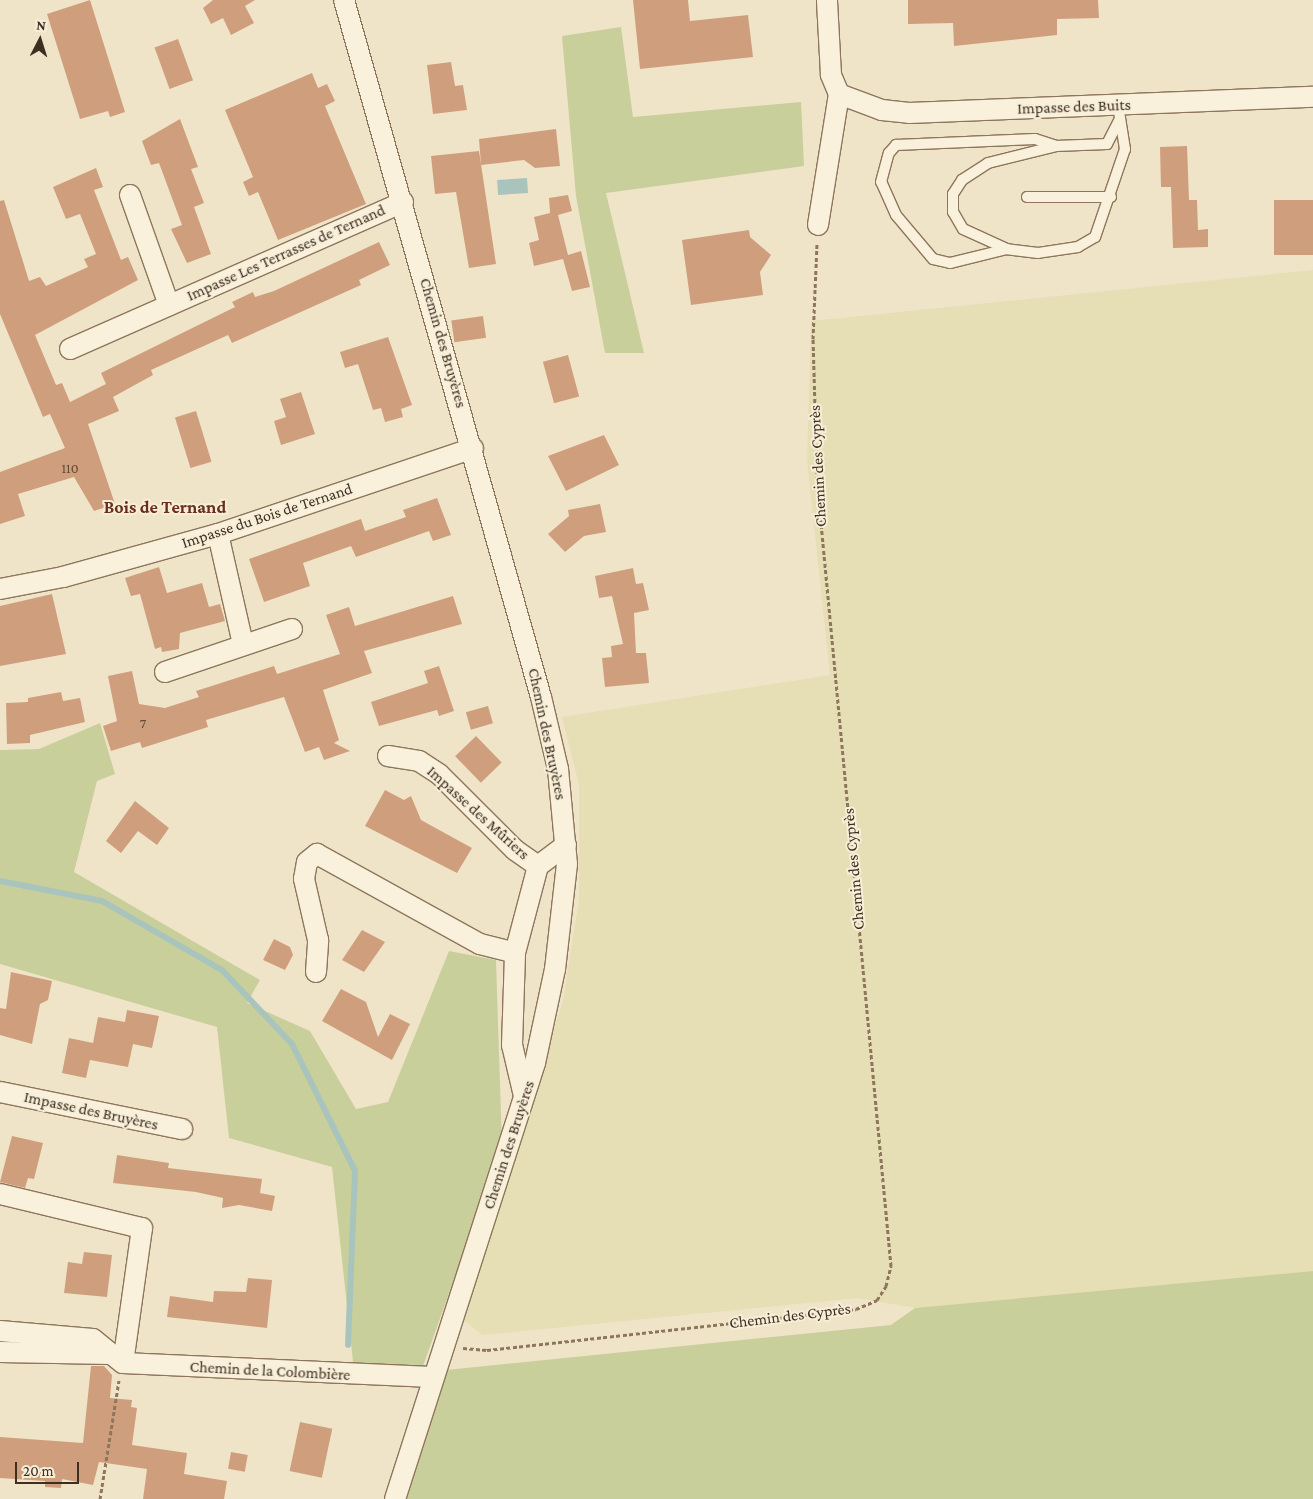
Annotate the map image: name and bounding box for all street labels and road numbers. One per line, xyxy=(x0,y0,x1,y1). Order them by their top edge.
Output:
street label: Impasse des Buits xyxy=(1017,95,1131,119)
street label: Impasse Les Terrasses de Ternand xyxy=(184,200,388,306)
street label: Chemin des Bruyères xyxy=(415,276,471,410)
street label: Chemin des Cyprès xyxy=(805,404,831,528)
street label: Impasse du Bois de Ternand xyxy=(179,479,355,553)
street label: Chemin des Bruyères xyxy=(524,666,570,802)
street label: Impasse des Mûriers xyxy=(423,762,533,864)
street label: Chemin des Cyprès xyxy=(839,807,869,931)
street label: Chemin des Bruyères xyxy=(479,1078,539,1212)
street label: Impasse des Bruyères xyxy=(22,1087,160,1135)
street label: Chemin des Cyprès xyxy=(728,1299,852,1333)
street label: Chemin de la Colombière xyxy=(189,1357,351,1385)

